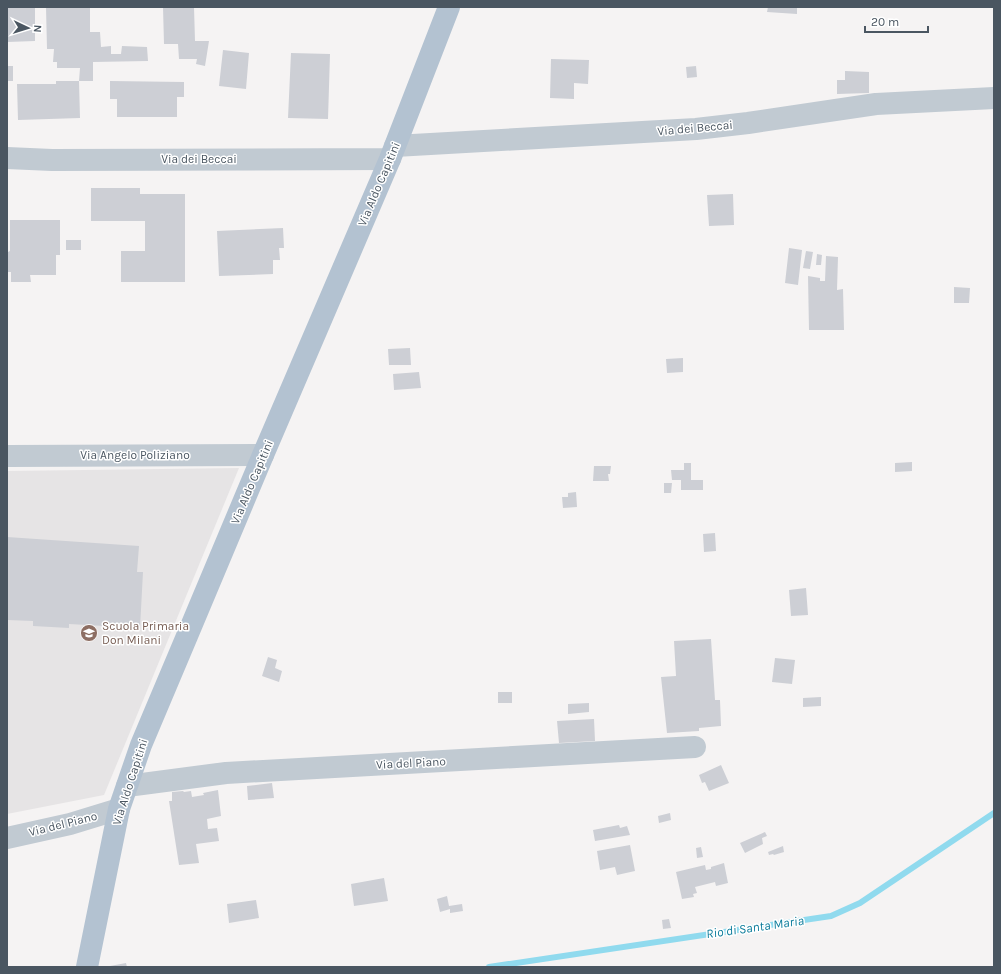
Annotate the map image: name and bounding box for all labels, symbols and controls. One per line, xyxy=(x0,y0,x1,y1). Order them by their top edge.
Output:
north arrow xyxy=(8,8,48,48)
scale bar xyxy=(865,8,928,34)
text: 20 m xyxy=(871,15,899,29)
text: N xyxy=(31,24,44,33)
street label: Via dei Beccai xyxy=(657,118,733,138)
street label: Via Aldo Capitini xyxy=(355,140,403,228)
street label: Via dei Beccai xyxy=(161,152,237,166)
street label: Via Aldo Capitini xyxy=(228,438,276,526)
street label: Via Angelo Poliziano xyxy=(80,448,190,462)
place label: Scuola Primaria Don Milani xyxy=(102,619,189,647)
school or university icon: Scuola Primaria Don Milani xyxy=(79,623,99,643)
street label: Via Aldo Capitini xyxy=(109,737,151,827)
street label: Via del Piano xyxy=(376,754,446,772)
street label: Via del Piano xyxy=(27,809,99,839)
water label: Rio di Santa Maria xyxy=(705,913,805,941)

